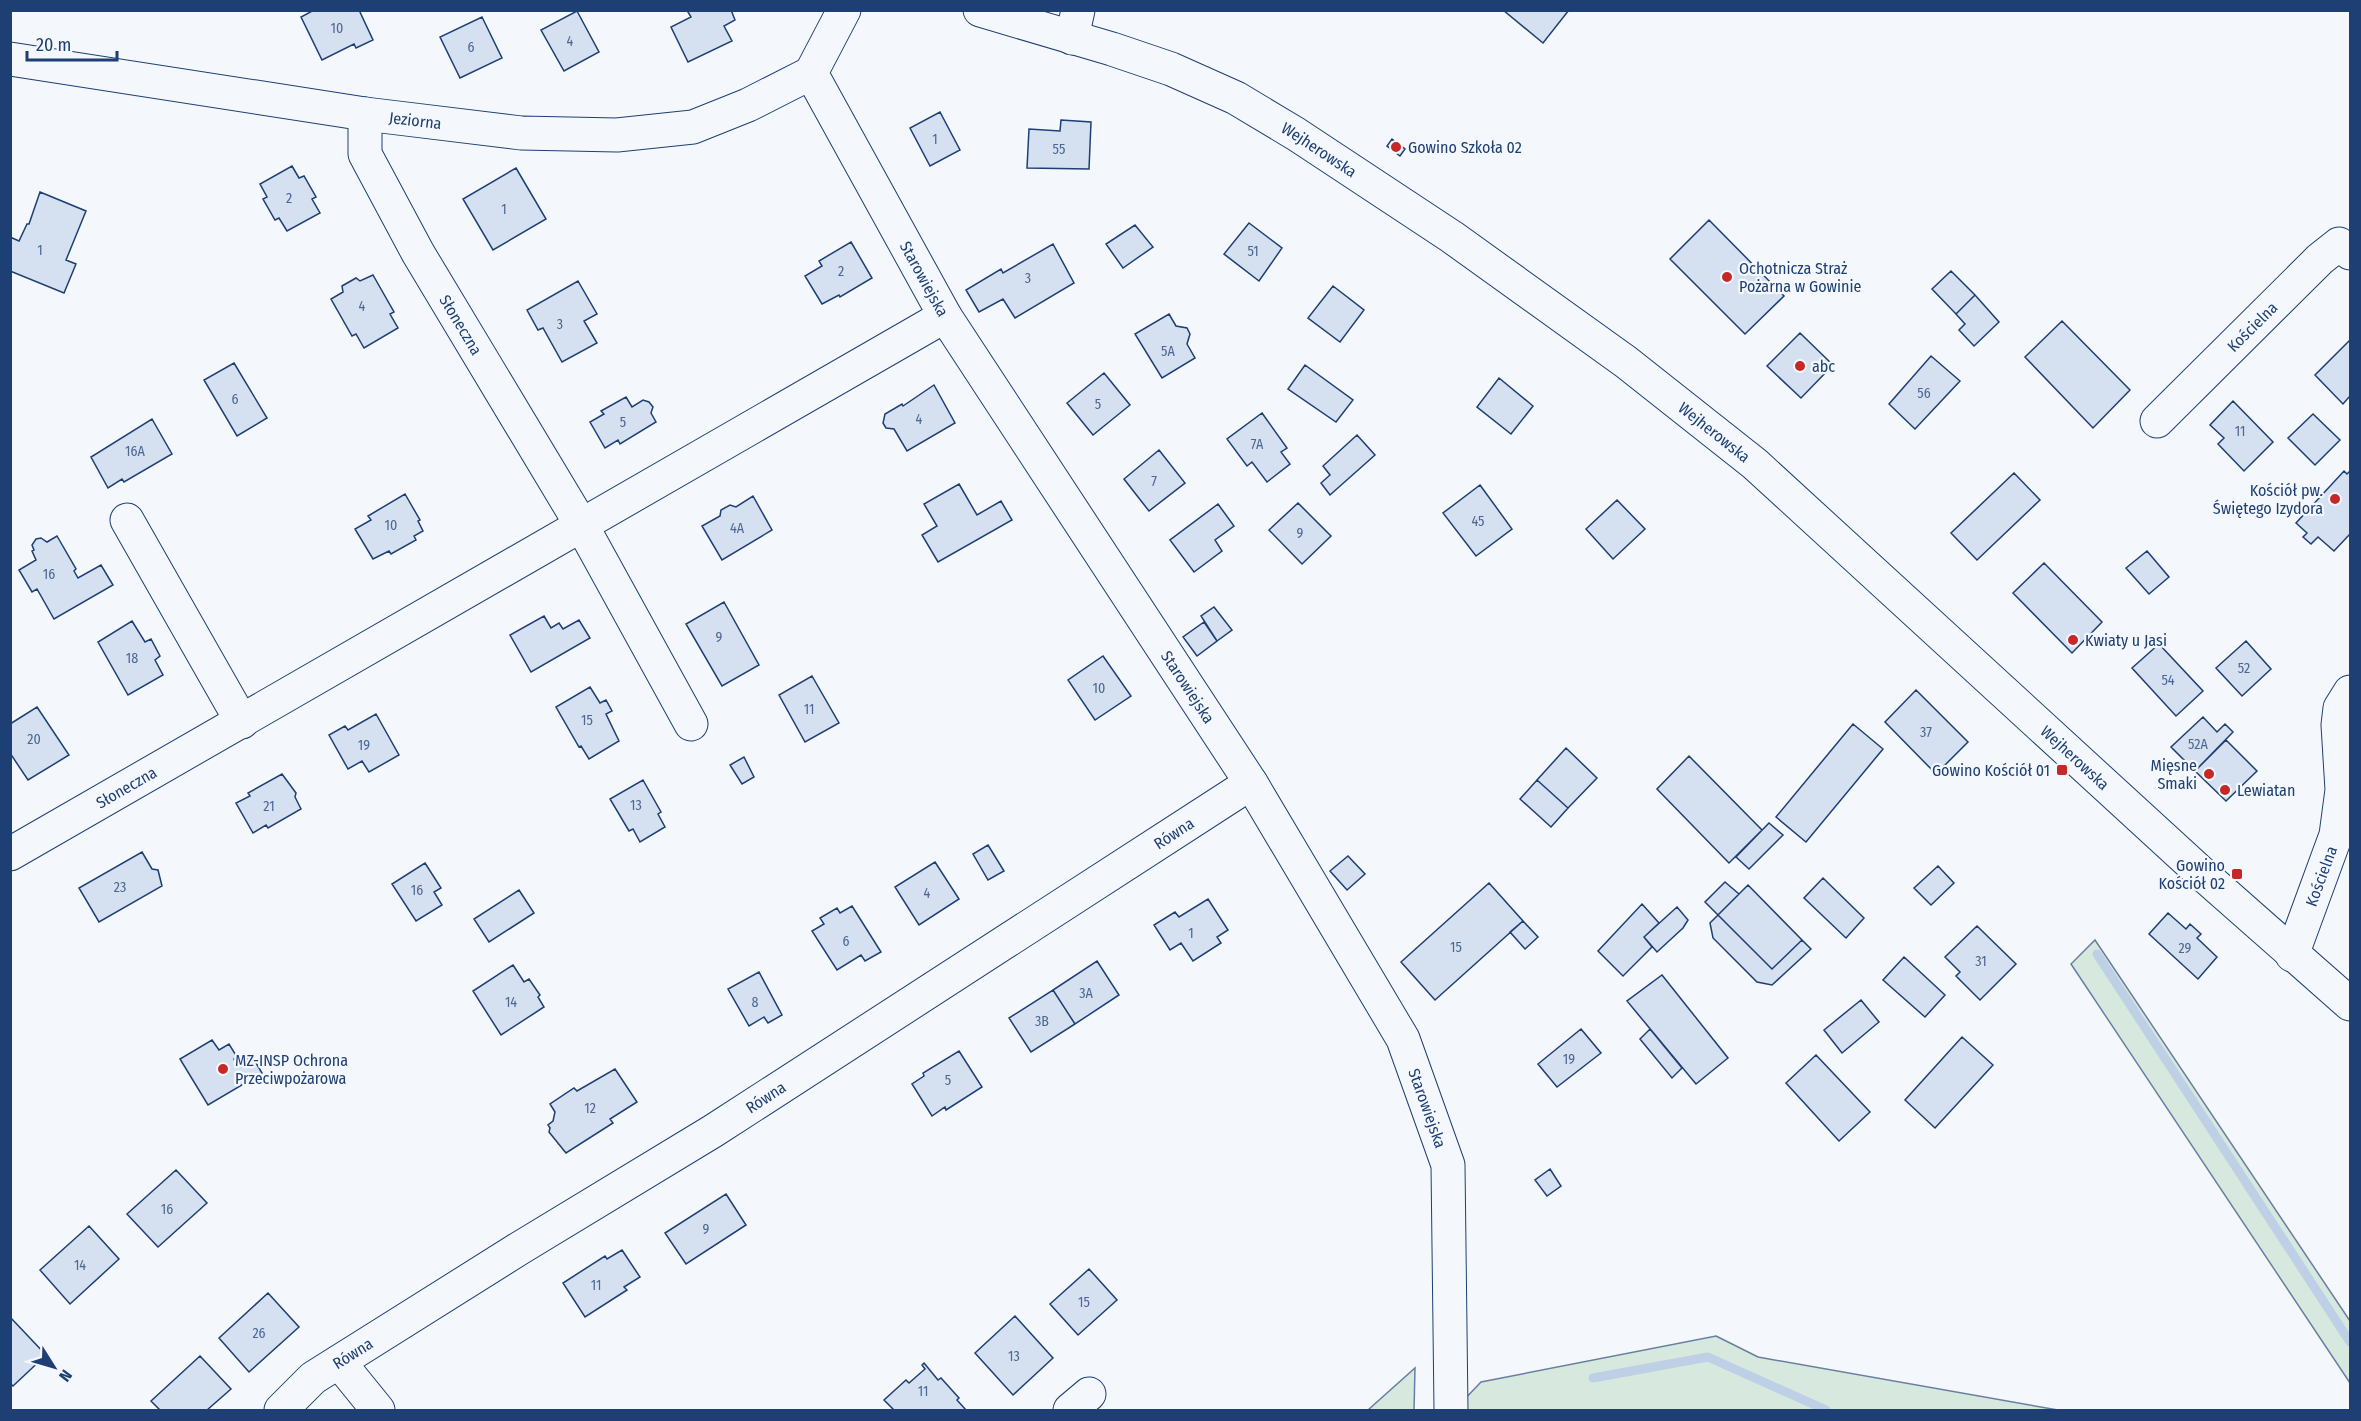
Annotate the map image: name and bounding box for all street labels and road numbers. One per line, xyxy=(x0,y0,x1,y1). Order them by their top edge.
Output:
street label: Jeziorna xyxy=(388,108,443,133)
street label: Wejherowska xyxy=(1278,119,1360,182)
street label: Starowiejska xyxy=(896,238,952,320)
street label: Słoneczna xyxy=(435,292,486,359)
street label: Kościelna xyxy=(2223,298,2281,356)
street label: Wejherowska xyxy=(1674,398,1754,467)
street label: Starowiejska xyxy=(1157,647,1218,727)
street label: Wejherowska xyxy=(2037,722,2113,794)
street label: Słoneczna xyxy=(93,763,160,812)
street label: Równa xyxy=(1150,814,1198,853)
street label: Kościelna xyxy=(2302,843,2341,909)
street label: Starowiejska xyxy=(1404,1066,1450,1151)
street label: Równa xyxy=(742,1077,789,1117)
street label: Równa xyxy=(329,1334,377,1373)

